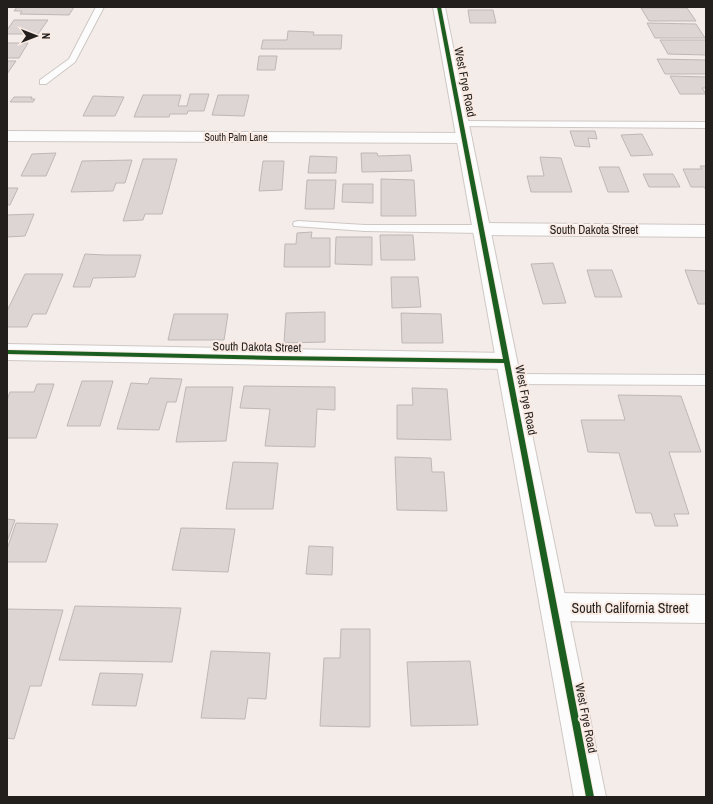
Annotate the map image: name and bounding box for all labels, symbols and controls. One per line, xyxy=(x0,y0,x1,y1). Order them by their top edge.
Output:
north arrow xyxy=(16,16,56,56)
text: N xyxy=(39,33,53,39)
street label: West Frye Road xyxy=(450,46,480,118)
street label: South Palm Lane xyxy=(205,131,268,144)
street label: South Dakota Street xyxy=(550,222,639,238)
street label: South Dakota Street xyxy=(213,338,302,356)
street label: West Frye Road xyxy=(511,364,541,436)
street label: South California Street xyxy=(572,599,688,617)
street label: West Frye Road xyxy=(571,682,601,754)

